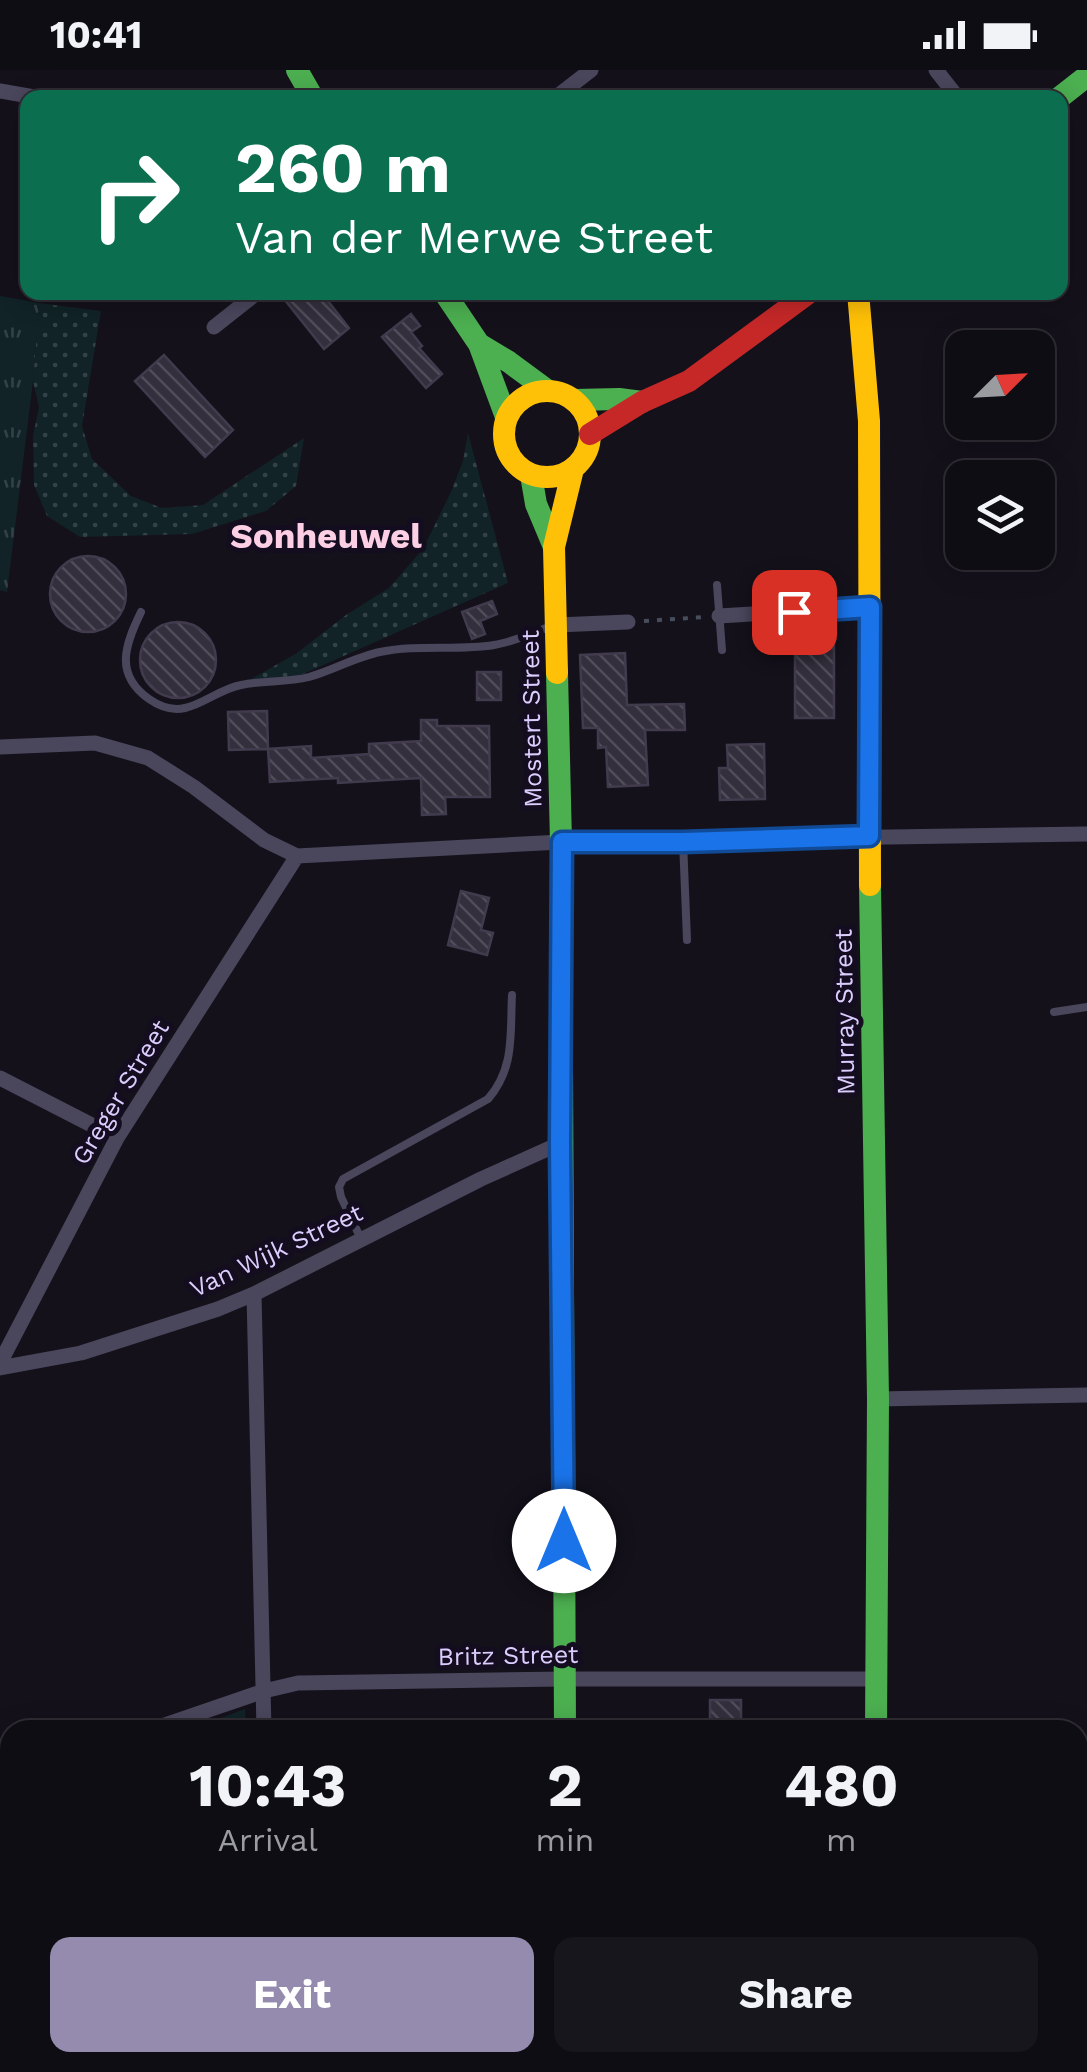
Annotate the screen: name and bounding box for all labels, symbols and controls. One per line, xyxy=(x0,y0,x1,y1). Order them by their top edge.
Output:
text: 10:41 xyxy=(50,13,142,57)
text: 260 m xyxy=(235,127,451,209)
icon: right xyxy=(70,130,200,260)
text: Van der Merwe Street xyxy=(235,211,713,264)
north arrow xyxy=(945,330,1055,440)
map controls xyxy=(945,330,1055,570)
button: layers xyxy=(945,460,1055,570)
district label: Sonheuwel xyxy=(230,515,422,557)
pin xyxy=(752,570,837,655)
icon: arrive xyxy=(767,585,822,640)
street label: Mostert Street xyxy=(515,629,548,808)
street label: Murray Street xyxy=(829,928,860,1095)
street label: Greger Street xyxy=(66,1014,175,1170)
street label: Van Wijk Street xyxy=(185,1198,368,1303)
position arrow xyxy=(512,1489,616,1593)
street label: Britz Street xyxy=(437,1640,579,1671)
text: 10:43 xyxy=(189,1750,346,1821)
text: 2 xyxy=(547,1750,583,1821)
text: 480 xyxy=(784,1750,899,1821)
text: Arrival xyxy=(218,1821,318,1859)
text: min xyxy=(536,1821,594,1859)
text: m xyxy=(826,1821,856,1859)
button: Exit xyxy=(50,1937,534,2052)
button: Share xyxy=(554,1937,1038,2052)

